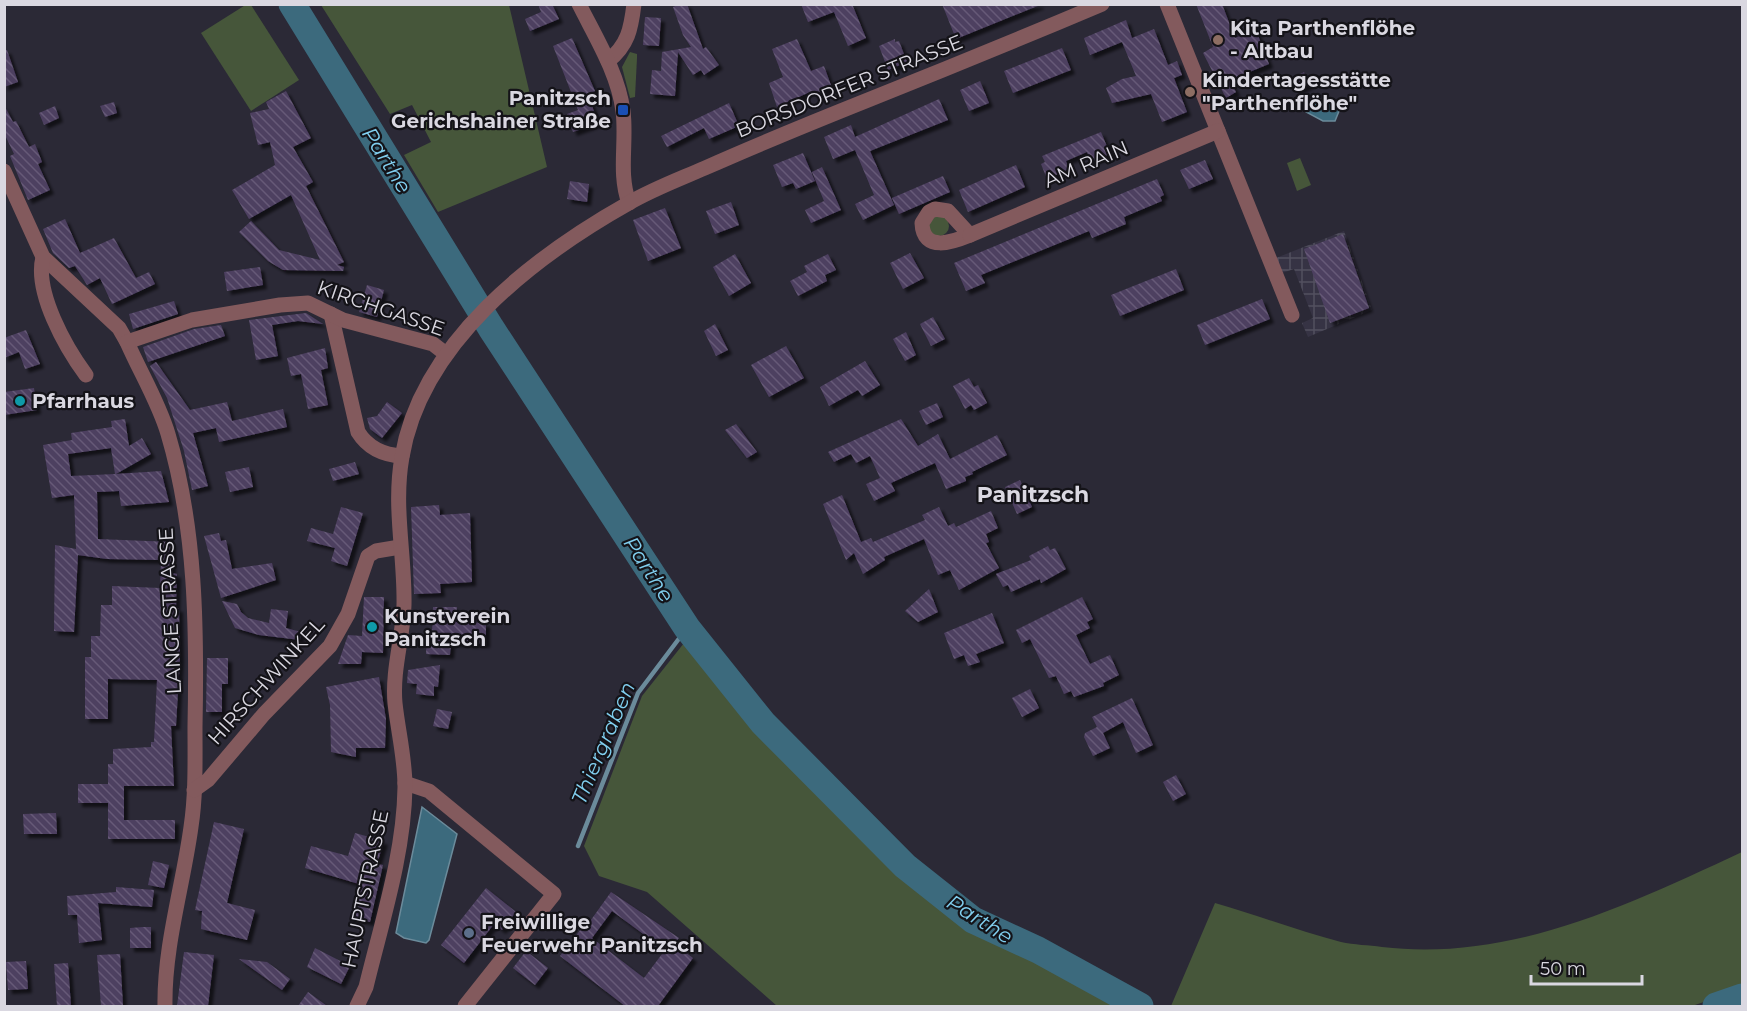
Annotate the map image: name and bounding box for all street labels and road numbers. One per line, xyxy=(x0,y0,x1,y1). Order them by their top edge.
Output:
street label: BORSDORFER STRASSE xyxy=(732,29,966,143)
street label: AM RAIN xyxy=(1040,135,1132,193)
street label: KIRCHGASSE xyxy=(314,275,448,341)
street label: LANGE STRASSE xyxy=(154,527,186,695)
street label: HIRSCHWINKEL xyxy=(203,612,330,750)
street label: HAUPTSTRASSE xyxy=(336,808,394,970)

